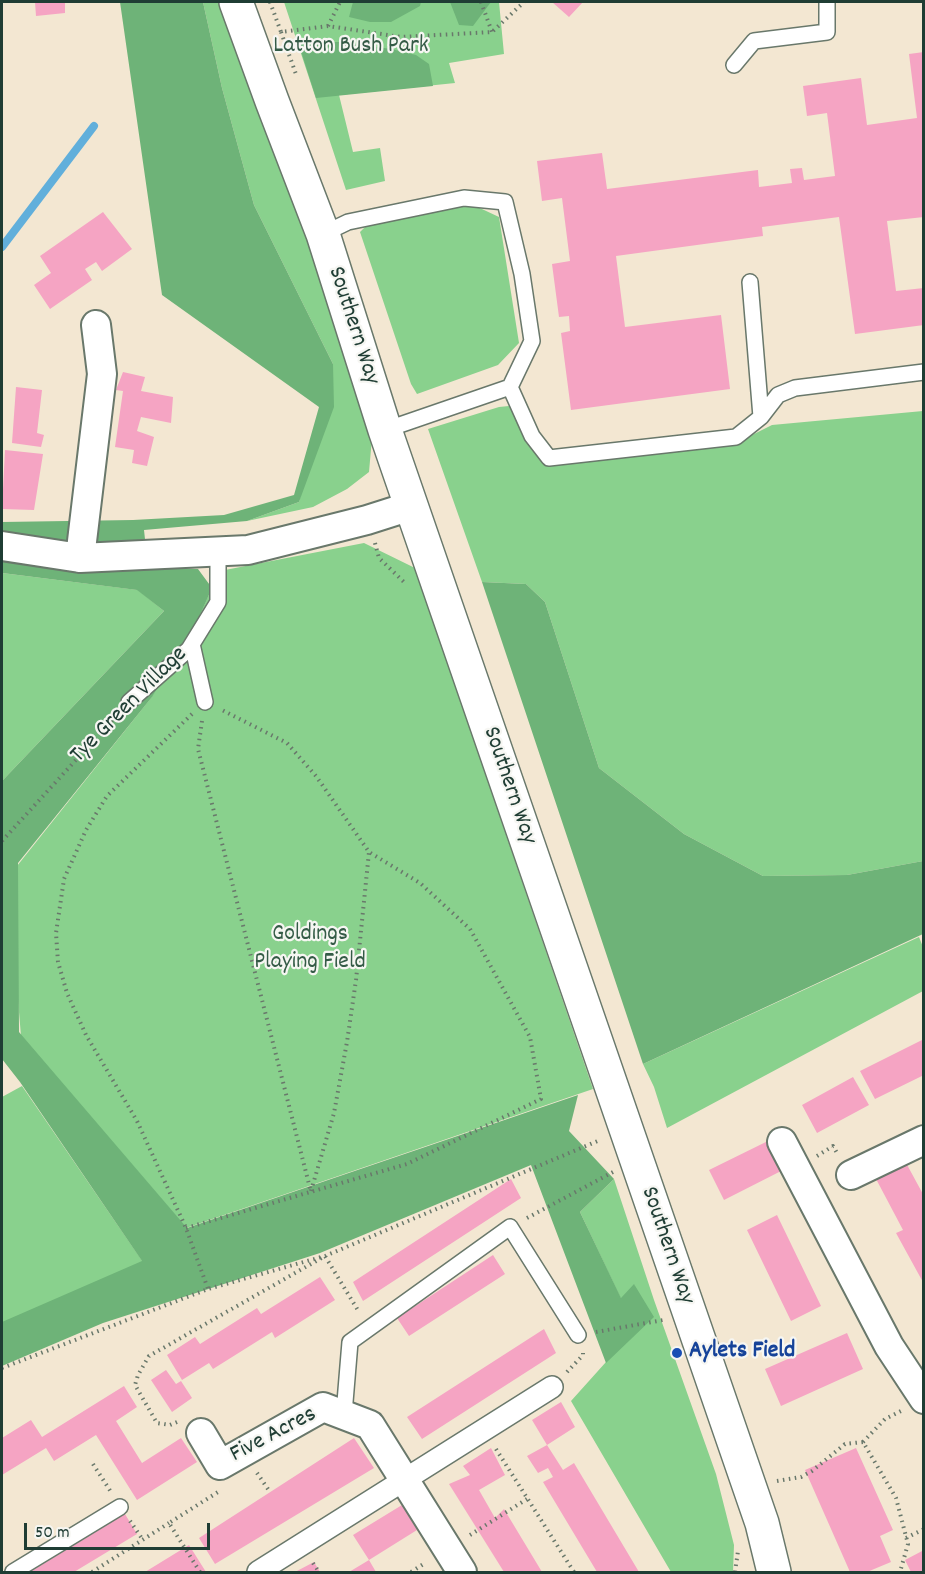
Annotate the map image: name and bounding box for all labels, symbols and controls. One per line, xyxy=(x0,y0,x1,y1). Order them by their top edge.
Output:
park label: Latton Bush Park xyxy=(273,34,429,62)
street label: Southern Way xyxy=(319,263,385,389)
street label: Tye Green Village xyxy=(65,641,195,771)
street label: Southern Way xyxy=(474,724,542,848)
park label: Goldings Playing Field xyxy=(254,922,366,978)
street label: Southern Way xyxy=(632,1184,700,1308)
place label: Aylets Field xyxy=(689,1339,795,1367)
marker: Aylets Field xyxy=(670,1346,684,1360)
street label: Five Acres xyxy=(226,1401,322,1471)
scale bar xyxy=(27,1511,213,1549)
text: 50 m xyxy=(35,1521,70,1546)

